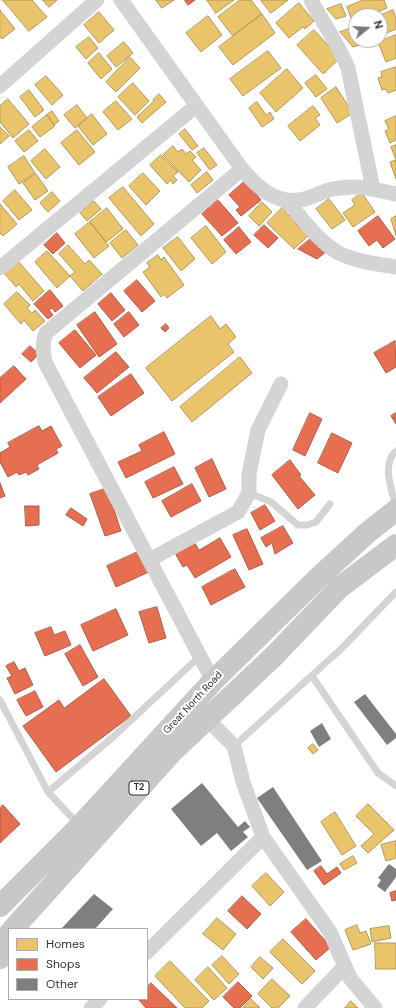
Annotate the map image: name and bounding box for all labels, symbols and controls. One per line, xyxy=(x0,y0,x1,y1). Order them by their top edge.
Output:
north arrow xyxy=(348,8,388,48)
text: N xyxy=(371,19,386,31)
street label: Great North Road xyxy=(161,669,225,737)
road number: T2 xyxy=(129,781,149,795)
legend xyxy=(8,928,148,1000)
text: Homes xyxy=(46,936,85,952)
text: Shops xyxy=(46,956,81,972)
text: Other xyxy=(46,976,78,992)

